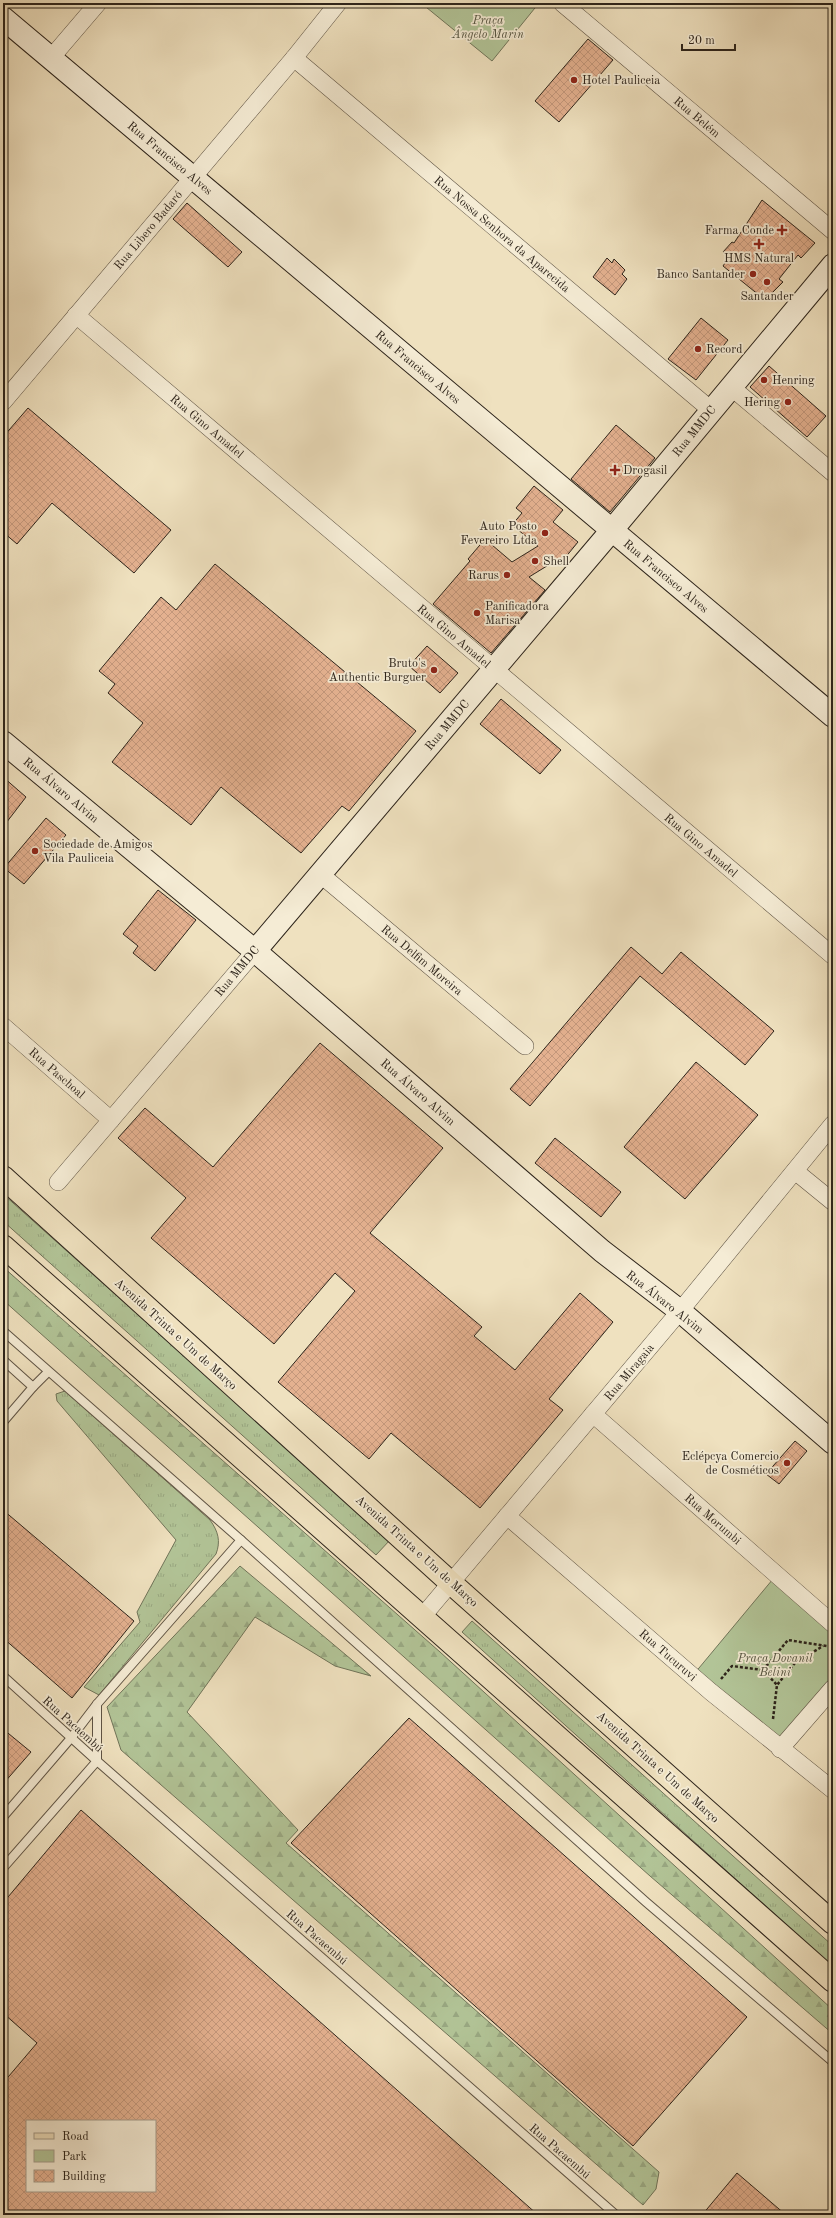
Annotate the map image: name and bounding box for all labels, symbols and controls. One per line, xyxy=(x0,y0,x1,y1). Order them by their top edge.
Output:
park label: Praça Ângelo Marin xyxy=(451,15,524,41)
scale bar xyxy=(682,26,735,52)
text: 20 m xyxy=(688,35,715,47)
marker: Hotel Pauliceia xyxy=(569,75,579,85)
place label: Hotel Pauliceia xyxy=(582,75,660,87)
street label: Rua Belém xyxy=(671,95,722,141)
street label: Rua Francisco Alves xyxy=(125,120,214,198)
street label: Rua Nossa Senhora da Aparecida xyxy=(431,174,572,295)
street label: Rua Libero Badaró xyxy=(112,189,185,272)
place label: Farma Conde xyxy=(705,225,774,237)
marker: Farma Conde xyxy=(777,225,787,235)
marker: HMS Natural xyxy=(754,239,764,249)
place label: HMS Natural xyxy=(724,253,794,265)
place label: Banco Santander xyxy=(657,269,745,281)
marker: Banco Santander xyxy=(748,269,758,279)
marker: Santander xyxy=(762,277,772,287)
place label: Santander xyxy=(740,291,794,303)
street label: Rua Francisco Alves xyxy=(373,329,462,407)
marker: Record xyxy=(693,344,703,354)
place label: Record xyxy=(706,344,742,356)
marker: Henring xyxy=(759,375,769,385)
place label: Henring xyxy=(772,375,815,387)
street label: Rua Gino Amadel xyxy=(167,393,245,461)
place label: Hering xyxy=(744,397,781,409)
marker: Hering xyxy=(783,397,793,407)
street label: Rua MMDC xyxy=(671,404,719,459)
marker: Drogasil xyxy=(610,465,620,475)
place label: Drogasil xyxy=(623,465,667,477)
place label: Auto Posto Fevereiro Ltda xyxy=(461,521,537,547)
marker: Auto Posto Fevereiro Ltda xyxy=(540,528,550,538)
street label: Rua Francisco Alves xyxy=(621,538,710,616)
marker: Shell xyxy=(530,556,540,566)
place label: Shell xyxy=(543,556,569,568)
place label: Rarus xyxy=(468,570,499,582)
marker: Rarus xyxy=(502,570,512,580)
place label: Panificadora Marisa xyxy=(485,601,549,627)
street label: Rua Gino Amadel xyxy=(414,603,492,671)
marker: Panificadora Marisa xyxy=(472,608,482,618)
place label: Bruto's Authentic Burguer xyxy=(329,658,426,684)
marker: Bruto's Authentic Burguer xyxy=(429,665,439,675)
street label: Rua MMDC xyxy=(423,698,472,753)
street label: Rua Álvaro Alvim xyxy=(20,754,103,826)
street label: Rua Gino Amadel xyxy=(661,812,739,880)
place label: Sociedade de Amigos Vila Pauliceia xyxy=(43,839,152,865)
marker: Sociedade de Amigos Vila Pauliceia xyxy=(30,846,40,856)
street label: Rua Delfim Moreira xyxy=(378,923,464,998)
street label: Rua MMDC xyxy=(213,944,262,999)
street label: Rua Paschoal xyxy=(26,1046,87,1101)
street label: Rua Álvaro Alvim xyxy=(378,1055,459,1129)
street label: Rua Álvaro Alvim xyxy=(624,1267,707,1337)
street label: Avenida Trinta e Um de Março xyxy=(112,1277,239,1393)
street label: Rua Miragaia xyxy=(603,1342,657,1403)
place label: Eclépcya Comercio de Cosméticos xyxy=(682,1451,779,1477)
marker: Eclépcya Comercio de Cosméticos xyxy=(782,1458,792,1468)
street label: Rua Morumbi xyxy=(682,1492,743,1547)
street label: Avenida Trinta e Um de Março xyxy=(353,1494,480,1610)
street label: Rua Tucuruvi xyxy=(636,1628,698,1684)
park label: Praça Dovanil Belini xyxy=(736,1653,813,1679)
street label: Rua Pacaembú xyxy=(40,1695,105,1755)
street label: Avenida Trinta e Um de Março xyxy=(594,1710,721,1826)
street label: Rua Pacaembú xyxy=(283,1908,350,1968)
legend xyxy=(26,2120,156,2192)
street label: Rua Pacaembú xyxy=(526,2122,593,2182)
text: Road xyxy=(62,2131,89,2143)
text: Park xyxy=(62,2151,87,2163)
text: Building xyxy=(62,2171,106,2183)

